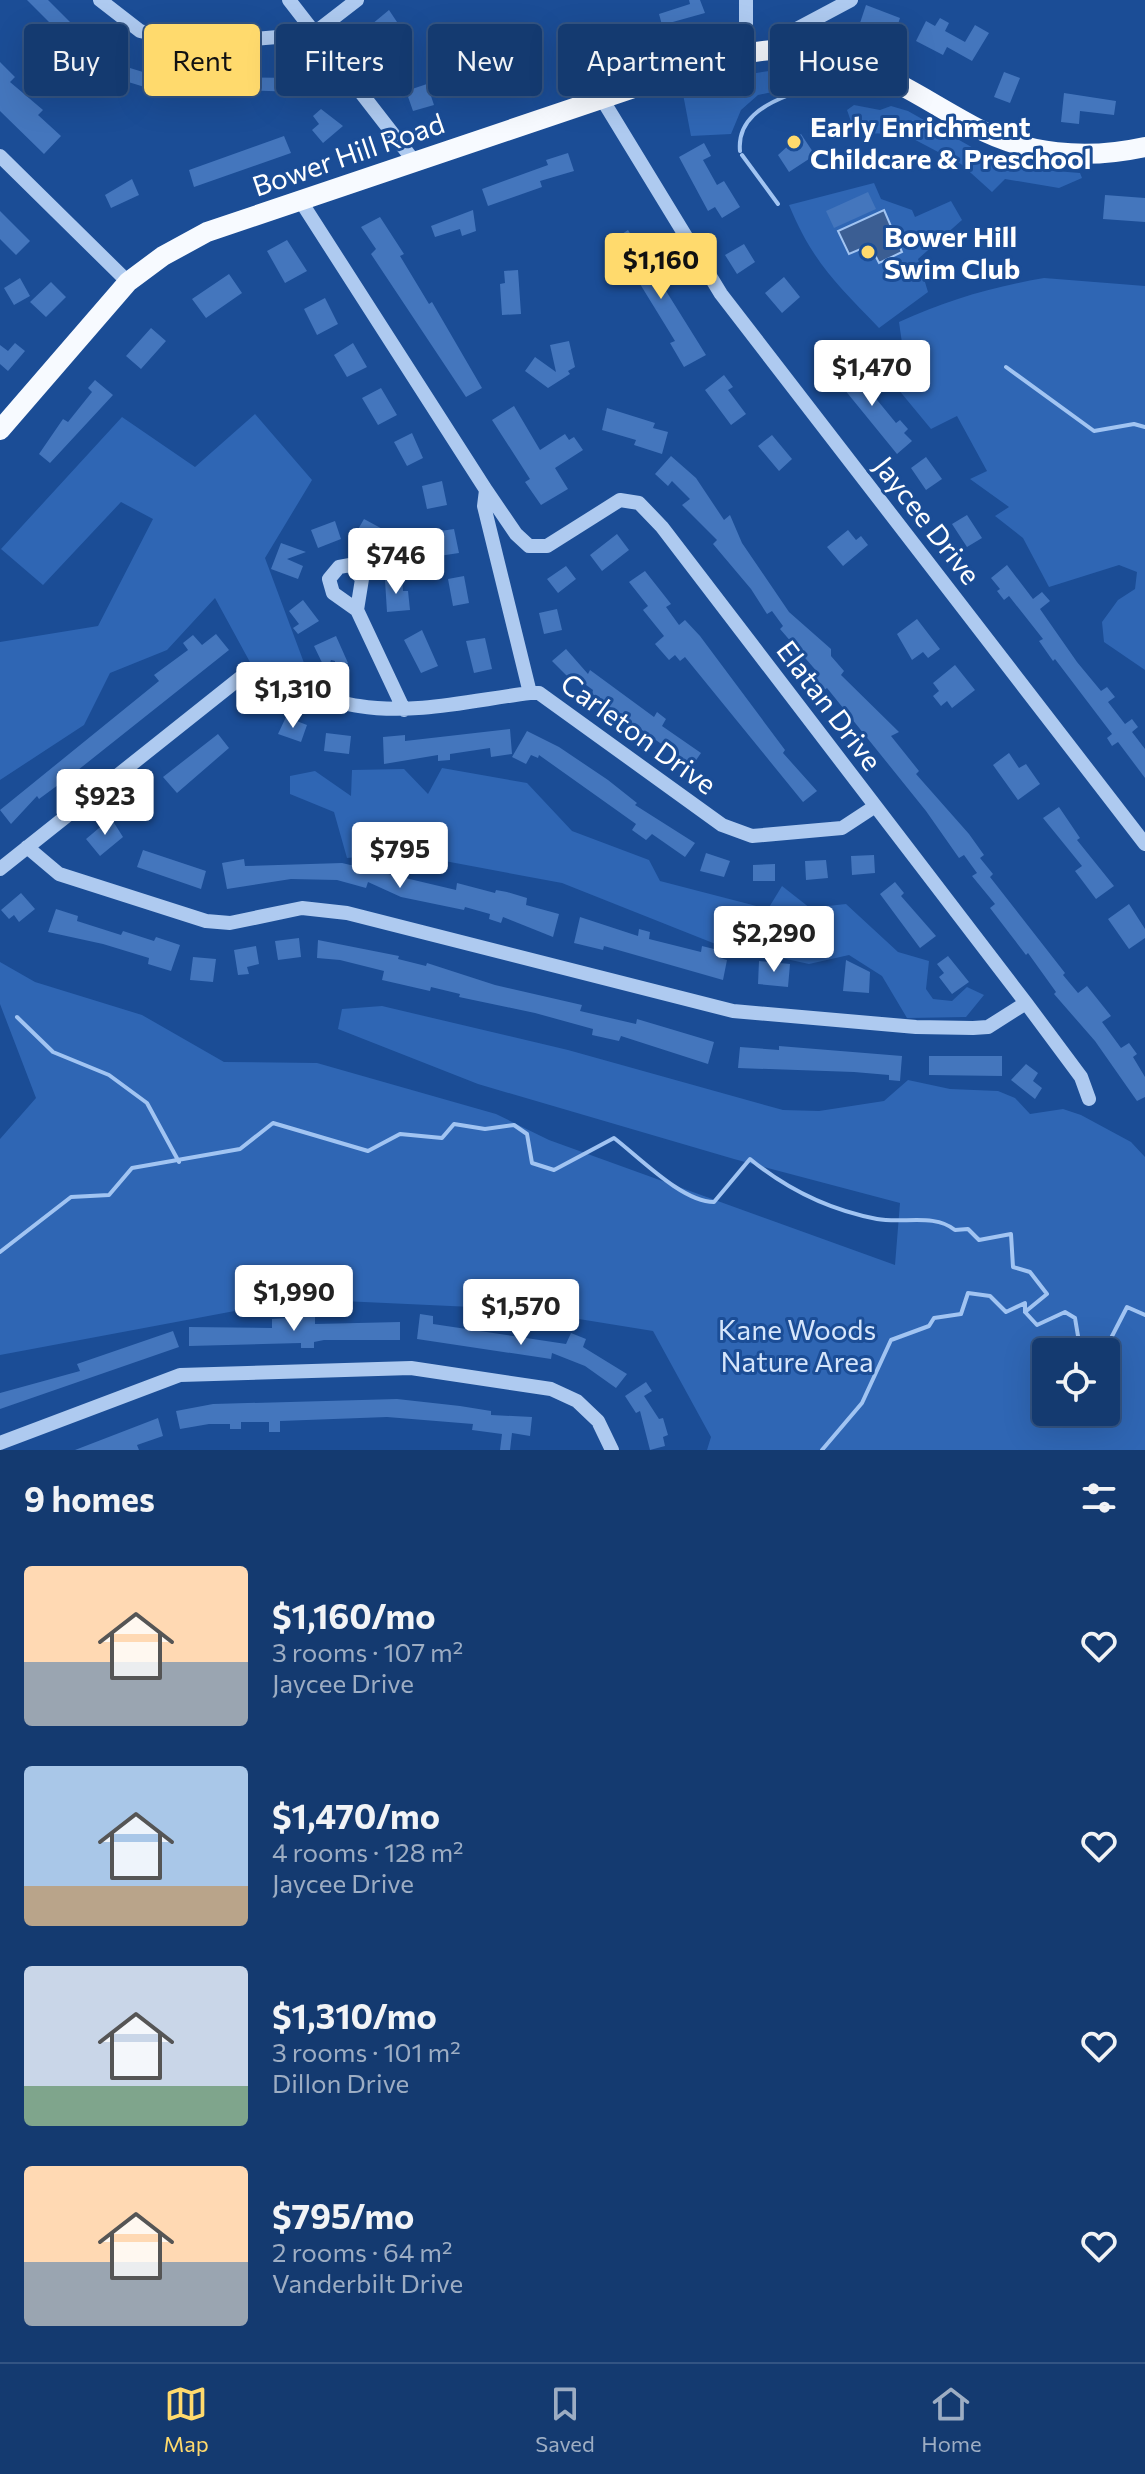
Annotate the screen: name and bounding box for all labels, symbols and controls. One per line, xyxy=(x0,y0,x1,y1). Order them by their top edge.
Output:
chip: Buy xyxy=(24,24,128,96)
chip: Rent xyxy=(144,24,260,96)
chip: Filters xyxy=(276,24,412,96)
chip: New xyxy=(428,24,542,96)
chip: Apartment xyxy=(558,24,754,96)
chip: House xyxy=(770,24,907,96)
street label: Bower Hill Road xyxy=(248,105,448,203)
place label: Early Enrichment Childcare & Preschool xyxy=(810,109,1091,175)
marker: Early Enrichment Childcare & Preschool xyxy=(785,133,803,151)
place label: Bower Hill Swim Club xyxy=(884,219,1020,285)
pin: $1,160 xyxy=(596,233,726,301)
text: $1,160 xyxy=(623,243,699,274)
marker: Bower Hill Swim Club xyxy=(859,243,877,261)
pin: $1,470 xyxy=(807,340,937,408)
text: $1,470 xyxy=(832,350,912,381)
street label: Jaycee Drive xyxy=(868,449,988,591)
pin: $746 xyxy=(349,528,443,596)
text: $746 xyxy=(366,538,426,569)
street label: Elatan Drive xyxy=(770,633,890,777)
pin: $1,310 xyxy=(228,662,358,730)
street label: Carleton Drive xyxy=(555,665,723,801)
text: $1,310 xyxy=(254,672,332,703)
pin: $923 xyxy=(58,769,152,837)
text: $923 xyxy=(75,779,135,810)
pin: $795 xyxy=(353,822,447,890)
text: $795 xyxy=(370,832,430,863)
pin: $2,290 xyxy=(709,906,839,974)
text: $2,290 xyxy=(732,916,816,947)
pin: $1,990 xyxy=(229,1265,359,1333)
text: $1,990 xyxy=(253,1275,335,1306)
pin: $1,570 xyxy=(456,1279,586,1347)
text: $1,570 xyxy=(481,1289,561,1320)
park label: Kane Woods Nature Area xyxy=(718,1312,876,1378)
map controls xyxy=(1032,1338,1120,1426)
button: locate xyxy=(1032,1338,1120,1426)
icon: filters xyxy=(1077,1476,1121,1520)
text: 9 homes xyxy=(24,1477,155,1519)
text: $1,160/mo xyxy=(272,1594,435,1636)
icon: home xyxy=(88,1598,184,1694)
icon: heart xyxy=(1077,1624,1121,1668)
text: 3 rooms · 107 m² xyxy=(272,1636,463,1667)
text: Jaycee Drive xyxy=(272,1667,414,1698)
text: $1,470/mo xyxy=(272,1794,440,1836)
icon: home xyxy=(88,1798,184,1894)
icon: heart xyxy=(1077,1824,1121,1868)
text: 4 rooms · 128 m² xyxy=(272,1836,464,1867)
text: Jaycee Drive xyxy=(272,1867,414,1898)
text: $1,310/mo xyxy=(272,1994,437,2036)
icon: home xyxy=(88,1998,184,2094)
icon: heart xyxy=(1077,2024,1121,2068)
text: 3 rooms · 101 m² xyxy=(272,2036,461,2067)
text: Dillon Drive xyxy=(272,2067,409,2098)
text: $795/mo xyxy=(272,2194,414,2236)
icon: home xyxy=(88,2198,184,2294)
icon: heart xyxy=(1077,2224,1121,2268)
text: 2 rooms · 64 m² xyxy=(272,2236,453,2267)
text: Vanderbilt Drive xyxy=(272,2267,463,2298)
tab: Map xyxy=(163,2382,209,2457)
tab: Saved xyxy=(535,2382,595,2457)
tab: Home xyxy=(921,2382,982,2457)

